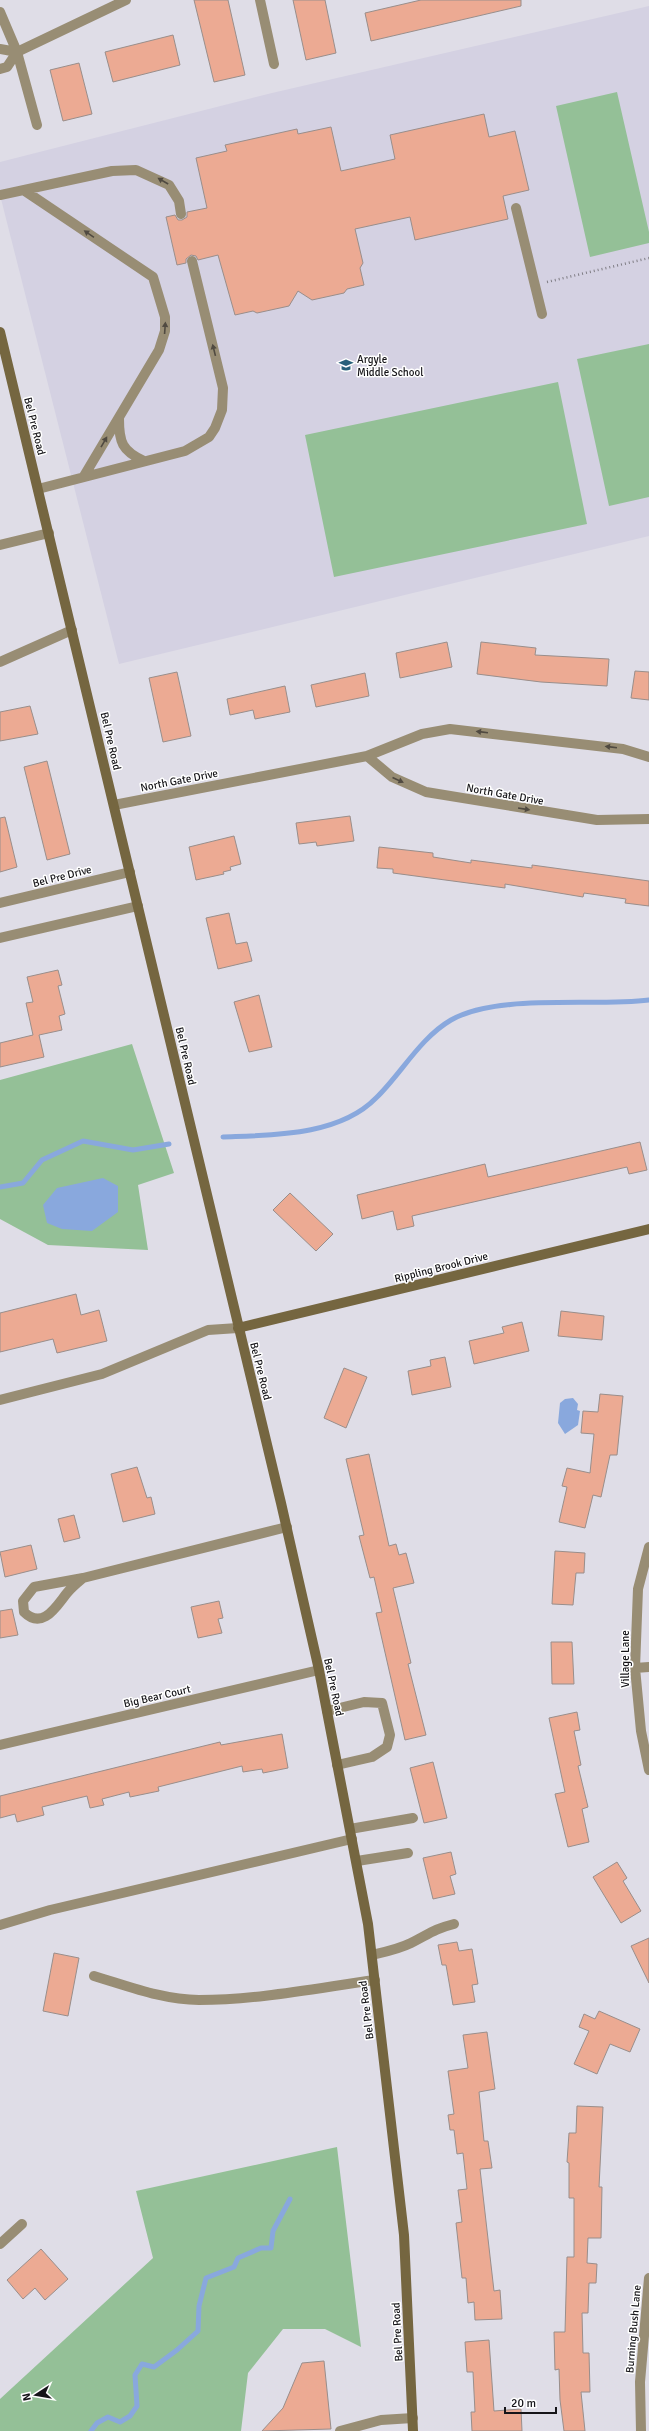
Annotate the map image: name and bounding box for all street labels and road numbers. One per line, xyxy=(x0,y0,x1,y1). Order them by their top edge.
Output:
street label: Bel Pre Road xyxy=(21,396,48,457)
street label: Bel Pre Road xyxy=(98,711,124,772)
street label: North Gate Drive xyxy=(139,767,219,794)
street label: North Gate Drive xyxy=(465,781,545,808)
street label: Bel Pre Drive xyxy=(31,863,93,890)
street label: Bel Pre Road xyxy=(173,1026,199,1087)
street label: Rippling Brook Drive xyxy=(393,1250,489,1285)
street label: Bel Pre Road xyxy=(247,1341,274,1402)
street label: Village Lane xyxy=(619,1630,632,1688)
street label: Bel Pre Road xyxy=(321,1657,346,1718)
street label: Big Bear Court xyxy=(122,1682,192,1711)
street label: Bel Pre Road xyxy=(356,1980,377,2040)
street label: Burning Bush Lane xyxy=(623,2284,644,2374)
street label: Bel Pre Road xyxy=(389,2302,406,2362)

